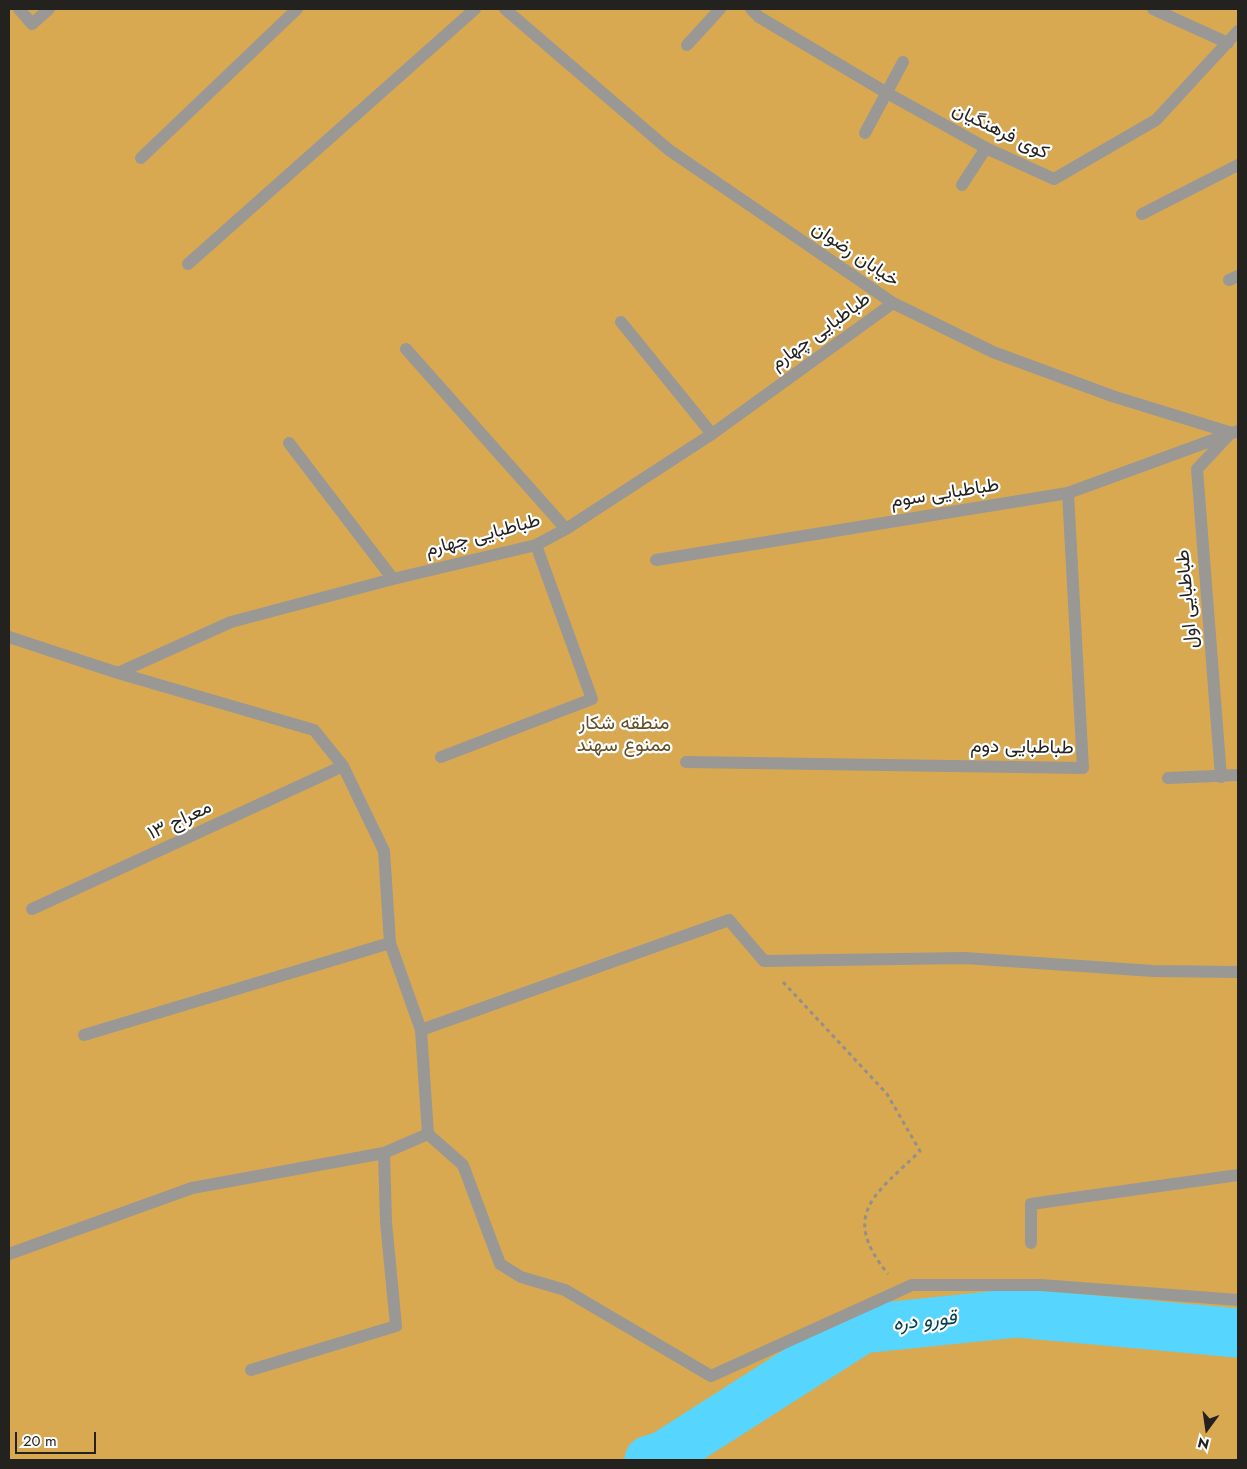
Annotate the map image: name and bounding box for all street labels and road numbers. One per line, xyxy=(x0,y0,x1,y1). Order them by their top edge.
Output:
street label: کوی فرهنگیان xyxy=(948,99,1052,165)
street label: خیابان رضوان xyxy=(807,217,903,293)
street label: طباطبایی چهارم xyxy=(767,288,875,376)
street label: طباطبایی سوم xyxy=(889,474,1001,514)
street label: طباطبایی چهارم xyxy=(423,510,543,562)
street label: طباطبایی اول xyxy=(1172,548,1204,650)
street label: طباطبایی دوم xyxy=(970,736,1074,760)
street label: معراج ۱۳ xyxy=(144,796,216,846)

